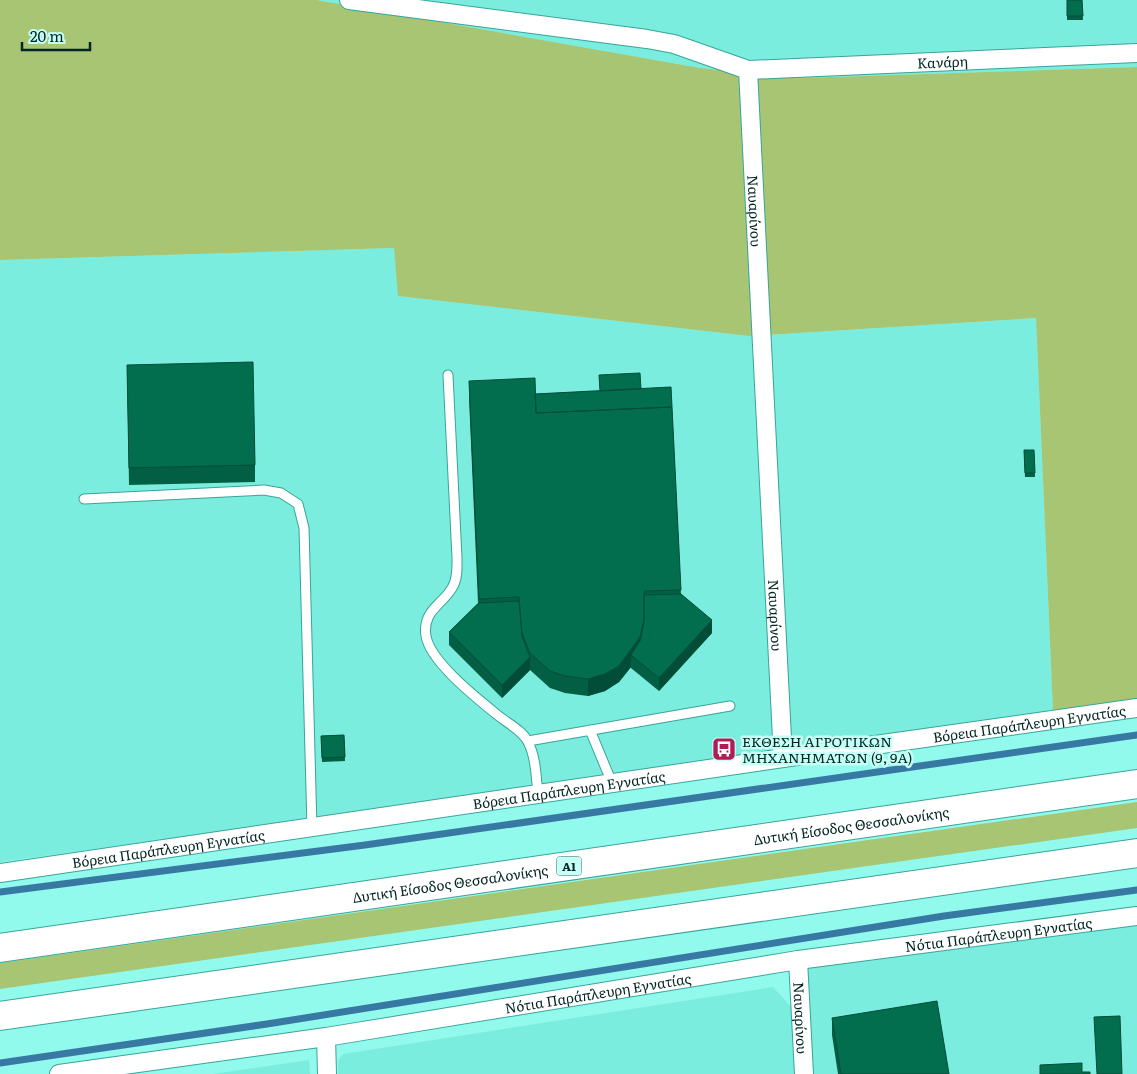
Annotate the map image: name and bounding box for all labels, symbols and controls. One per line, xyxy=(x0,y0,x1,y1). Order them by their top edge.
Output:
scale bar xyxy=(22,20,90,52)
text: 20 m xyxy=(30,24,64,47)
street label: Κανάρη xyxy=(916,50,968,73)
street label: Ναυαρίνου xyxy=(743,174,767,247)
street label: Ναυαρίνου xyxy=(764,579,788,652)
street label: Βόρεια Παράπλευρη Εγνατίας xyxy=(931,700,1127,747)
place label: ΕΚΘΕΣΗ ΑΓΡΟΤΙΚΩΝ ΜΗΧΑΝΗΜΑΤΩΝ (9, 9Α) xyxy=(742,731,912,767)
bus stop icon: ΕΚΘΕΣΗ ΑΓΡΟΤΙΚΩΝ ΜΗΧΑΝΗΜΑΤΩΝ (9, 9Α) xyxy=(711,736,737,762)
street label: Βόρεια Παράπλευρη Εγνατίας xyxy=(471,765,667,813)
street label: Δυτική Είσοδος Θεσσαλονίκης xyxy=(752,801,950,849)
street label: Βόρεια Παράπλευρη Εγνατίας xyxy=(71,824,266,872)
road number: Α1 xyxy=(556,856,582,876)
street label: Δυτική Είσοδος Θεσσαλονίκης xyxy=(351,859,549,907)
street label: Νότια Παράπλευρη Εγνατίας xyxy=(904,912,1093,956)
street label: Νότια Παράπλευρη Εγνατίας xyxy=(503,968,693,1018)
street label: Ναυαρίνου xyxy=(789,981,813,1054)

